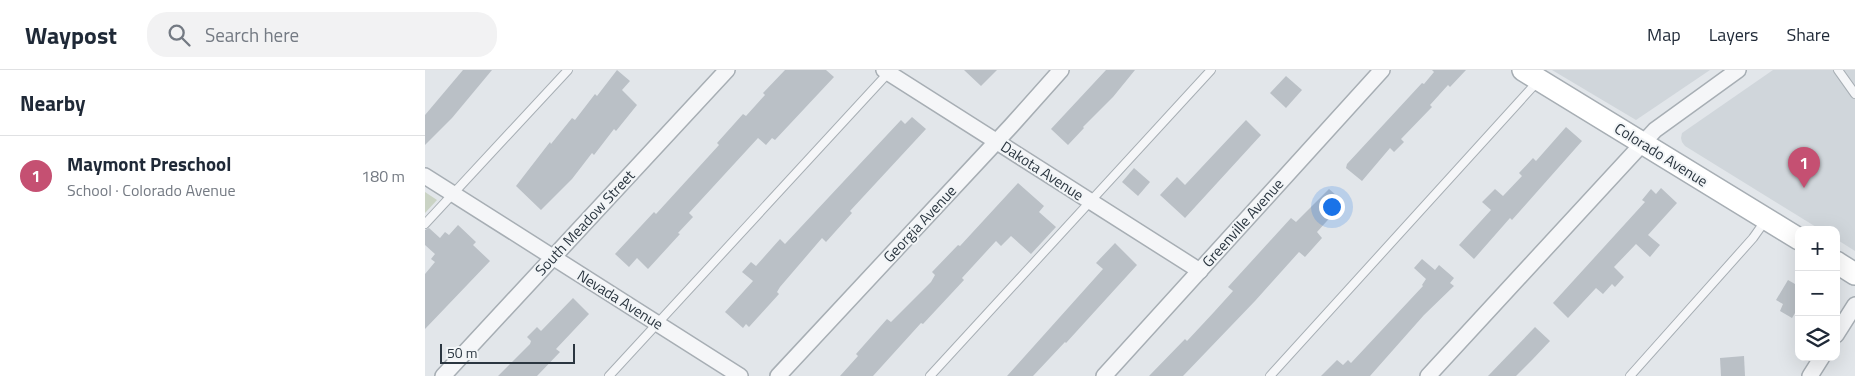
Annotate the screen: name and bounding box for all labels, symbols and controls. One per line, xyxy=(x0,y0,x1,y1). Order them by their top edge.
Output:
search box xyxy=(147,12,497,57)
text: Waypost xyxy=(25,17,117,53)
text: Search here xyxy=(205,20,299,49)
icon: search xyxy=(165,21,193,49)
text: Map xyxy=(1647,21,1681,48)
text: Layers xyxy=(1709,21,1758,48)
text: Share xyxy=(1786,21,1830,48)
text: Nearby xyxy=(20,87,85,119)
street label: Colorado Avenue xyxy=(1610,117,1712,192)
street label: Dakota Avenue xyxy=(996,135,1088,206)
pin: 1 xyxy=(1788,147,1820,188)
text: Maymont Preschool xyxy=(67,149,231,178)
text: 1 xyxy=(32,164,40,188)
text: 180 m xyxy=(361,164,405,188)
street label: South Meadow Street xyxy=(529,164,640,281)
street label: Greenville Avenue xyxy=(1196,173,1289,272)
text: School · Colorado Avenue xyxy=(67,178,236,202)
street label: Georgia Avenue xyxy=(878,180,962,268)
your location xyxy=(1319,194,1345,220)
map controls xyxy=(1795,226,1840,361)
button: + xyxy=(1795,226,1840,271)
street label: Nevada Avenue xyxy=(573,264,668,335)
button: − xyxy=(1795,271,1840,316)
button: layers xyxy=(1795,316,1840,361)
scale bar xyxy=(440,341,575,364)
text: 50 m xyxy=(447,342,477,363)

